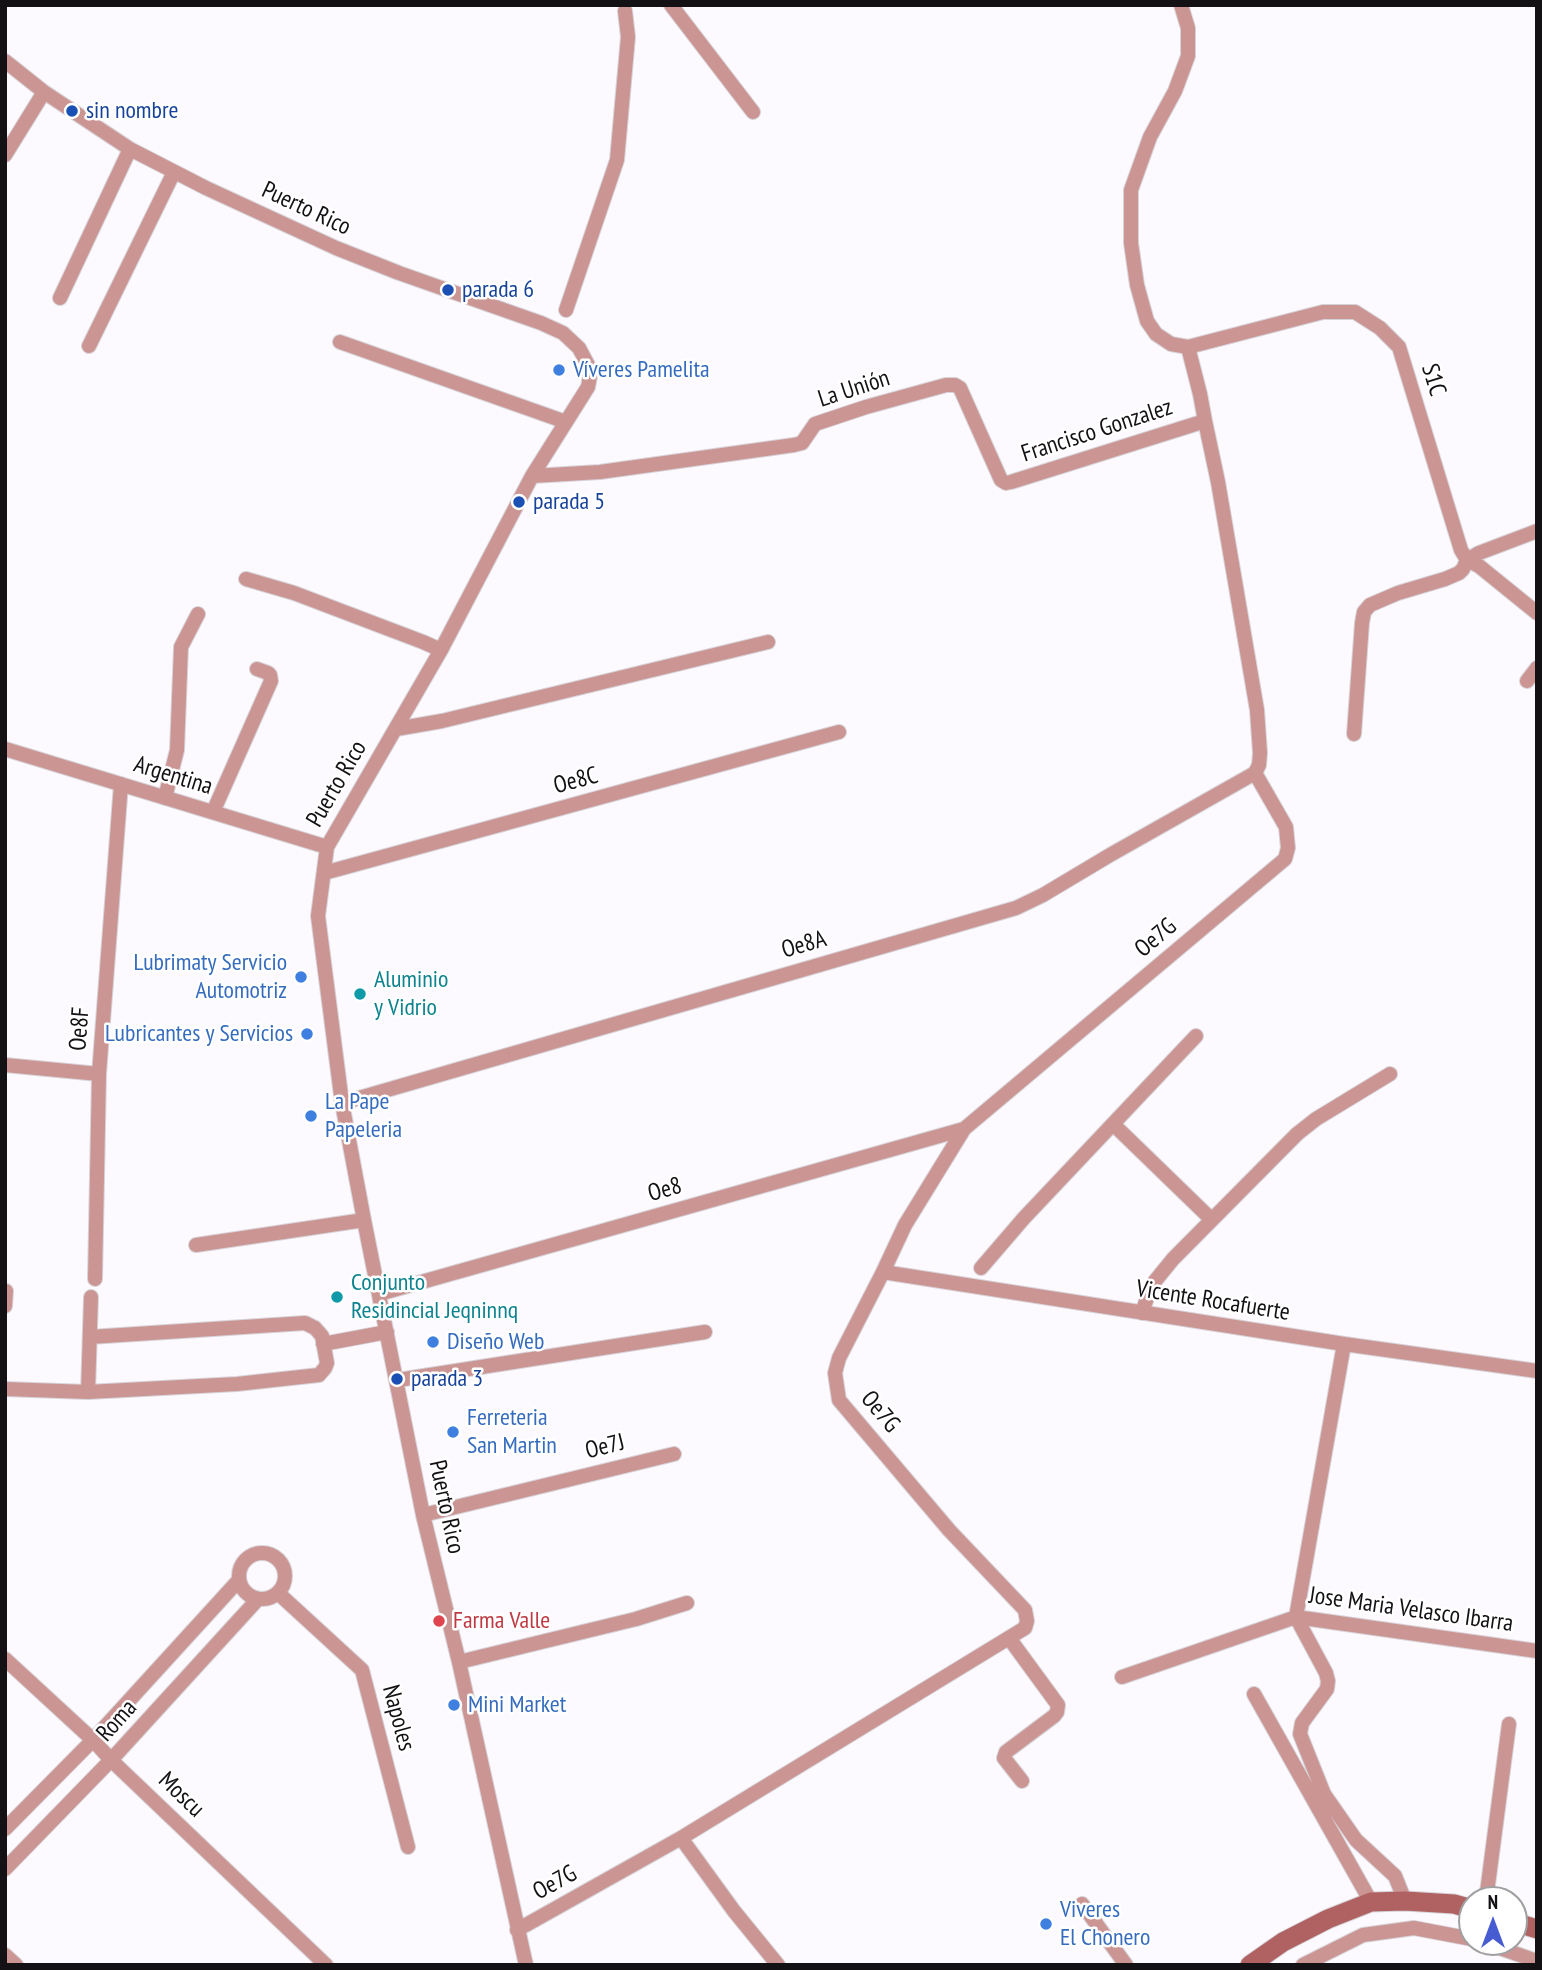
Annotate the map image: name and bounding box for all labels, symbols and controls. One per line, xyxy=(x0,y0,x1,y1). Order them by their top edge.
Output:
place label: sin nombre xyxy=(86,97,178,125)
marker: sin nombre xyxy=(64,103,80,119)
street label: Puerto Rico xyxy=(257,176,355,242)
place label: parada 6 xyxy=(462,276,534,304)
marker: parada 6 xyxy=(440,282,456,298)
place label: Víveres Pamelita xyxy=(573,356,710,384)
street label: S1C xyxy=(1415,360,1451,400)
marker: Víveres Pamelita xyxy=(551,362,567,378)
street label: La Unión xyxy=(815,364,893,414)
street label: Francisco Gonzalez xyxy=(1018,393,1176,469)
place label: parada 5 xyxy=(533,488,605,516)
marker: parada 5 xyxy=(511,494,527,510)
street label: Puerto Rico xyxy=(301,736,373,832)
street label: Argentina xyxy=(130,750,216,802)
street label: Oe8C xyxy=(551,761,601,801)
street label: Oe7G xyxy=(1129,912,1183,964)
street label: Oe8A xyxy=(778,925,830,965)
place label: Lubrimaty Servicio Automotriz xyxy=(134,949,287,1005)
place label: Aluminio y Vidrio xyxy=(374,966,448,1022)
marker: Lubrimaty Servicio Automotriz xyxy=(293,969,309,985)
marker: Aluminio y Vidrio xyxy=(352,986,368,1002)
street label: Oe8F xyxy=(64,1006,96,1052)
place label: Lubricantes y Servicios xyxy=(105,1020,293,1048)
marker: Lubricantes y Servicios xyxy=(299,1026,315,1042)
place label: La Pape Papeleria xyxy=(325,1088,402,1144)
marker: La Pape Papeleria xyxy=(303,1108,319,1124)
street label: Oe8 xyxy=(645,1171,685,1209)
place label: Conjunto Residincial Jeqninnq xyxy=(351,1269,518,1325)
street label: Vicente Rocafuerte xyxy=(1134,1275,1292,1327)
marker: Conjunto Residincial Jeqninnq xyxy=(329,1289,345,1305)
place label: Diseño Web xyxy=(447,1328,544,1356)
marker: Diseño Web xyxy=(425,1334,441,1350)
place label: parada 3 xyxy=(411,1365,483,1393)
marker: parada 3 xyxy=(389,1371,405,1387)
street label: Oe7G xyxy=(854,1385,906,1439)
place label: Ferreteria San Martin xyxy=(467,1404,557,1460)
marker: Ferreteria San Martin xyxy=(445,1424,461,1440)
street label: Oe7J xyxy=(582,1428,628,1466)
street label: Puerto Rico xyxy=(422,1458,470,1556)
street label: Jose Maria Velasco Ibarra xyxy=(1307,1581,1515,1639)
place label: Farma Valle xyxy=(453,1607,550,1635)
marker: Farma Valle xyxy=(431,1613,447,1629)
street label: Napoles xyxy=(375,1682,421,1754)
place label: Mini Market xyxy=(468,1691,566,1719)
street label: Roma xyxy=(91,1694,143,1748)
marker: Mini Market xyxy=(446,1697,462,1713)
street label: Moscu xyxy=(152,1766,210,1824)
street label: Oe7G xyxy=(528,1859,582,1907)
north arrow xyxy=(1458,1886,1528,1956)
text: N xyxy=(1488,1890,1498,1914)
place label: Viveres El Chonero xyxy=(1060,1896,1150,1952)
marker: Viveres El Chonero xyxy=(1038,1916,1054,1932)

